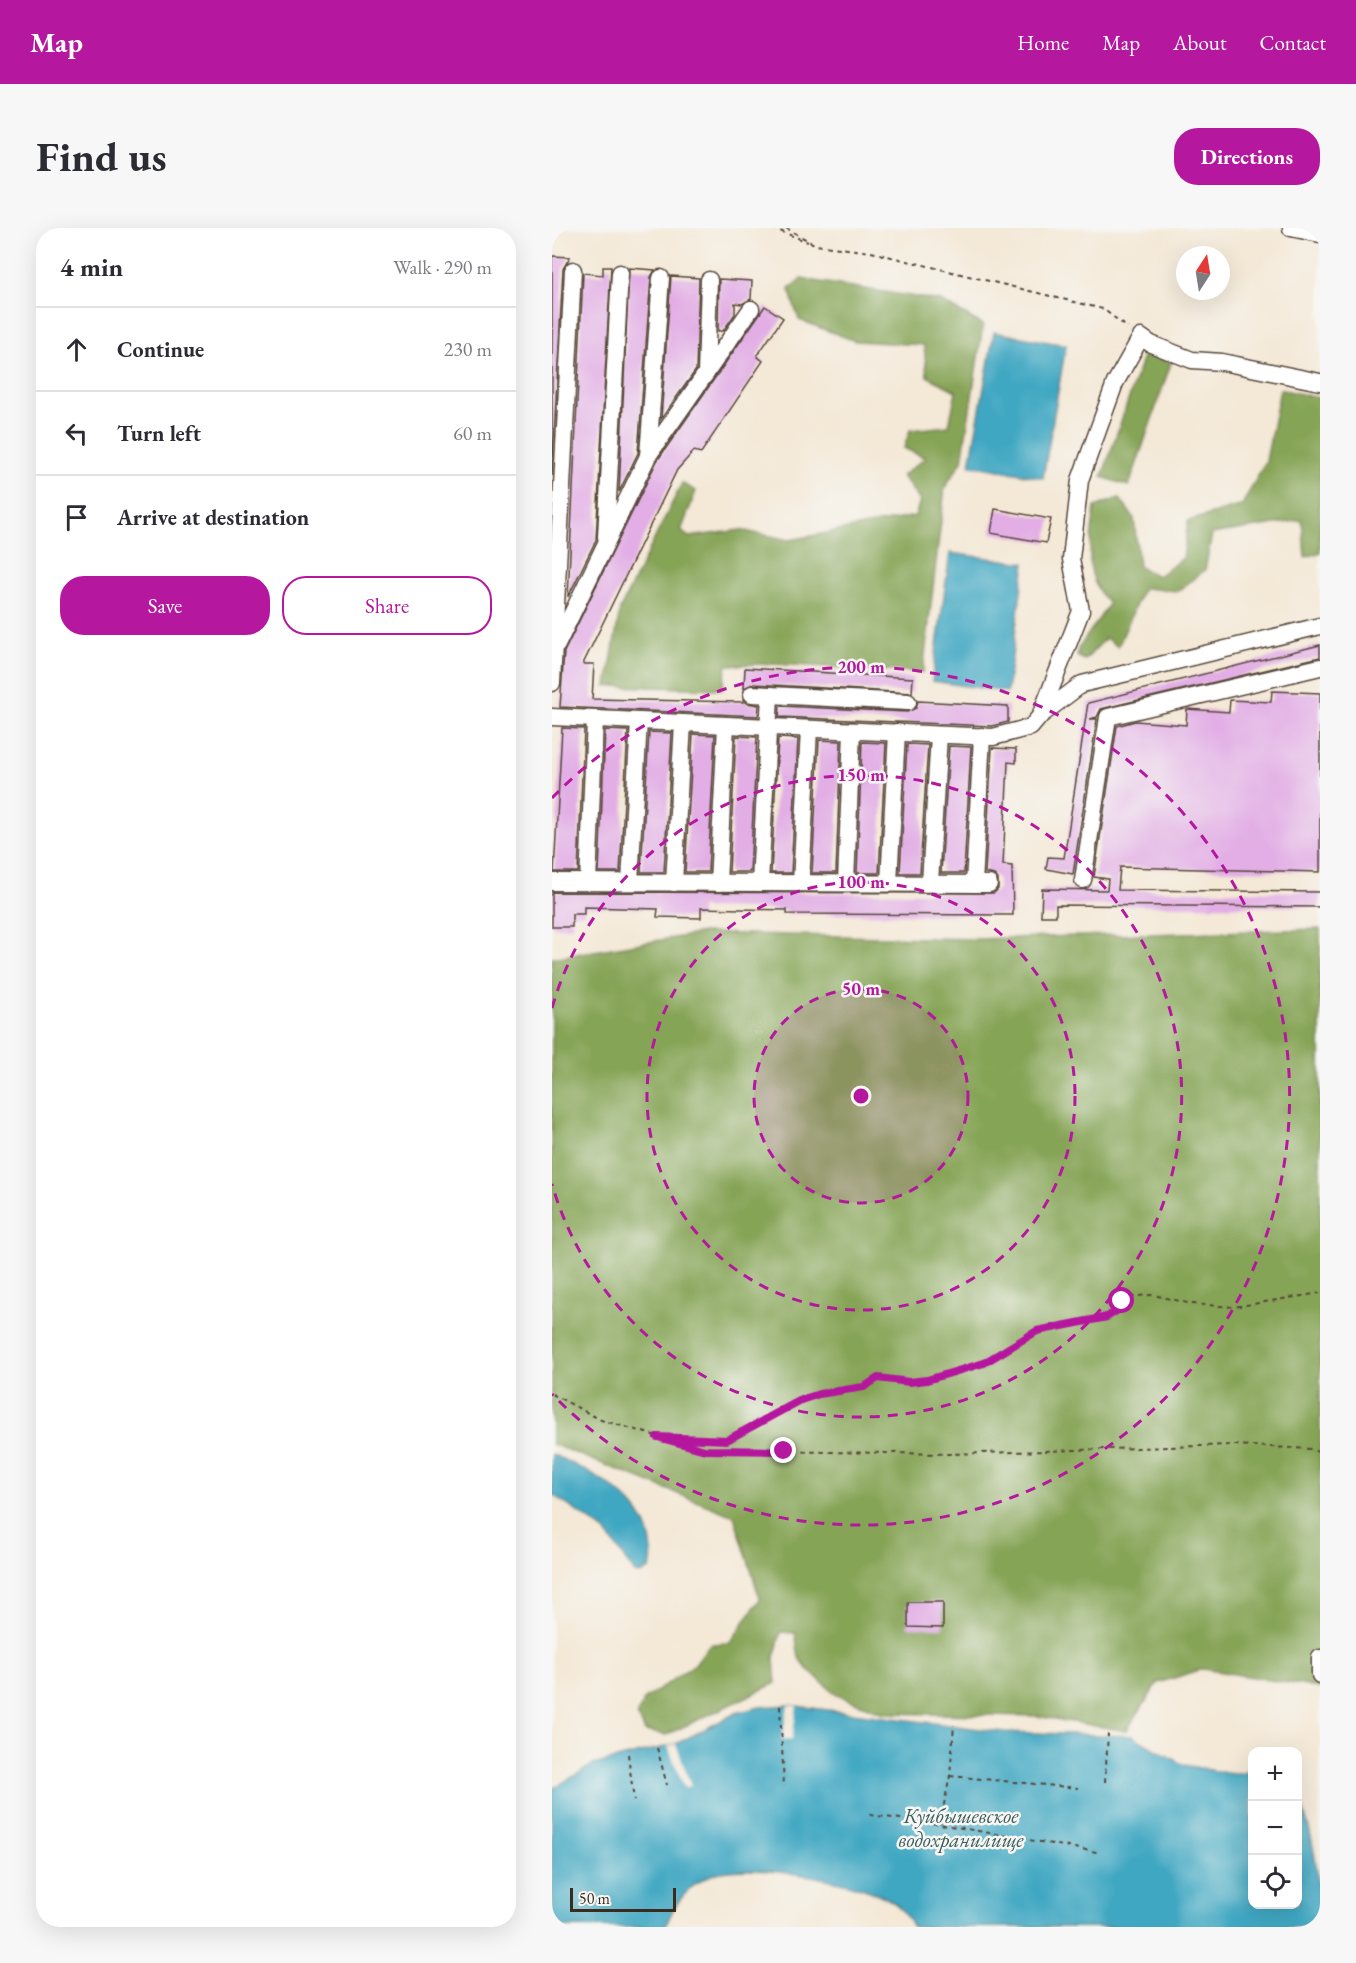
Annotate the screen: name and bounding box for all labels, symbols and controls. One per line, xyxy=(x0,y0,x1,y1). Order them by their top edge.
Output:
text: Map xyxy=(30,24,83,60)
text: Home xyxy=(1017,29,1069,56)
text: Map xyxy=(1102,29,1140,56)
text: About xyxy=(1173,29,1226,56)
text: Contact xyxy=(1259,29,1326,56)
button: Directions xyxy=(1174,128,1320,185)
text: Find us xyxy=(36,129,167,184)
north arrow xyxy=(1176,246,1230,300)
text: 4 min xyxy=(60,250,123,284)
text: Walk · 290 m xyxy=(393,254,492,280)
icon: ahead xyxy=(60,333,93,366)
text: Continue xyxy=(117,335,204,364)
text: 230 m xyxy=(444,336,492,362)
icon: left xyxy=(60,417,93,450)
text: Turn left xyxy=(117,419,201,448)
text: 60 m xyxy=(453,420,492,446)
icon: arrive xyxy=(60,501,93,534)
text: Arrive at destination xyxy=(117,503,309,532)
button: Save xyxy=(60,576,270,635)
button: Share xyxy=(282,576,492,635)
text: 200 m xyxy=(837,655,885,678)
text: 150 m xyxy=(837,763,885,786)
text: 100 m xyxy=(837,870,885,893)
text: 50 m xyxy=(842,977,880,1000)
centre of rings xyxy=(851,1086,871,1106)
route start xyxy=(1108,1287,1134,1313)
route end xyxy=(770,1437,796,1463)
map controls xyxy=(1248,1747,1302,1909)
button: + xyxy=(1248,1747,1302,1801)
button: − xyxy=(1248,1801,1302,1855)
water label: Куйбышевское водохранилище xyxy=(898,1802,1024,1853)
button: locate xyxy=(1248,1855,1302,1909)
scale bar xyxy=(570,1885,676,1912)
text: 50 m xyxy=(579,1888,610,1909)

